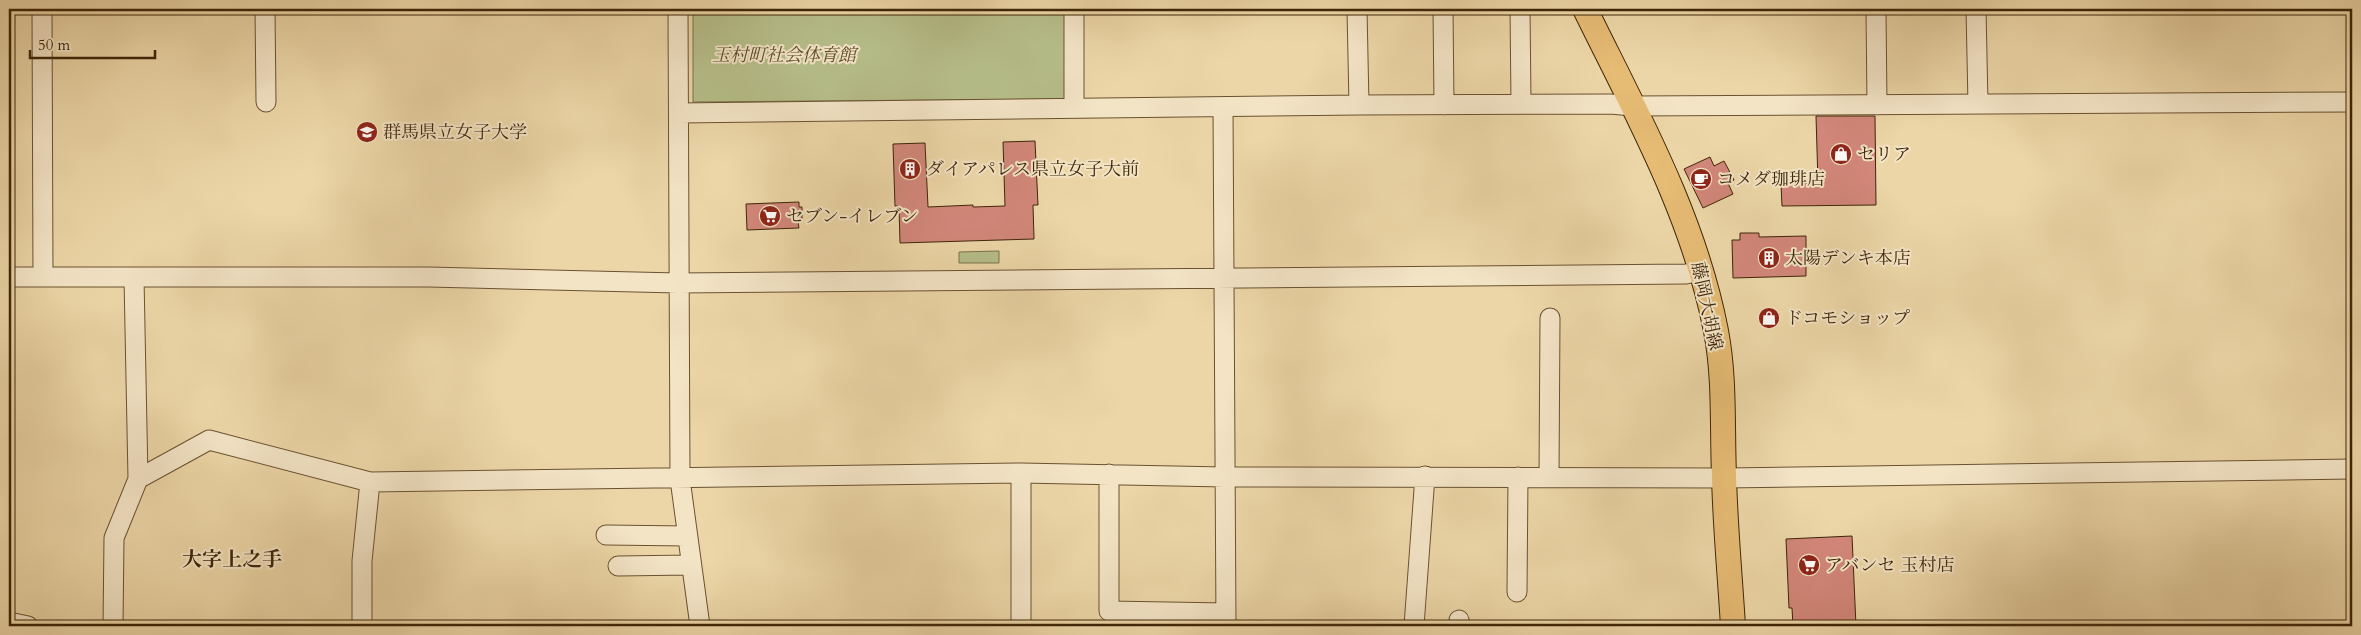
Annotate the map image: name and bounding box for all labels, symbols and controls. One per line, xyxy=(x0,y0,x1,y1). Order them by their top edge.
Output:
scale bar xyxy=(30,28,155,60)
text: 50 m xyxy=(38,35,70,55)
park label: 玉村町社会体育館 xyxy=(712,43,859,68)
school or university icon: 群馬県立女子大学 xyxy=(355,120,379,144)
place label: 群馬県立女子大学 xyxy=(383,120,527,145)
shop icon: セリア xyxy=(1829,142,1853,166)
place label: セリア xyxy=(1857,142,1911,167)
building icon: ダイアパレス県立女子大前 xyxy=(898,157,922,181)
place label: ダイアパレス県立女子大前 xyxy=(926,157,1139,182)
cafe icon: コメダ珈琲店 xyxy=(1689,167,1713,191)
place label: コメダ珈琲店 xyxy=(1717,167,1825,192)
supermarket icon: セブン-イレブン xyxy=(758,204,782,228)
place label: セブン-イレブン xyxy=(786,204,919,229)
building icon: 太陽デンキ本店 xyxy=(1757,246,1781,270)
place label: 太陽デンキ本店 xyxy=(1785,246,1911,271)
street label: 藤岡大胡線 xyxy=(1685,259,1728,353)
shop icon: ドコモショップ xyxy=(1757,306,1781,330)
place label: ドコモショップ xyxy=(1785,306,1910,331)
district label: 大字上之手 xyxy=(182,546,282,573)
supermarket icon: アバンセ 玉村店 xyxy=(1797,553,1821,577)
place label: アバンセ 玉村店 xyxy=(1825,553,1954,578)

